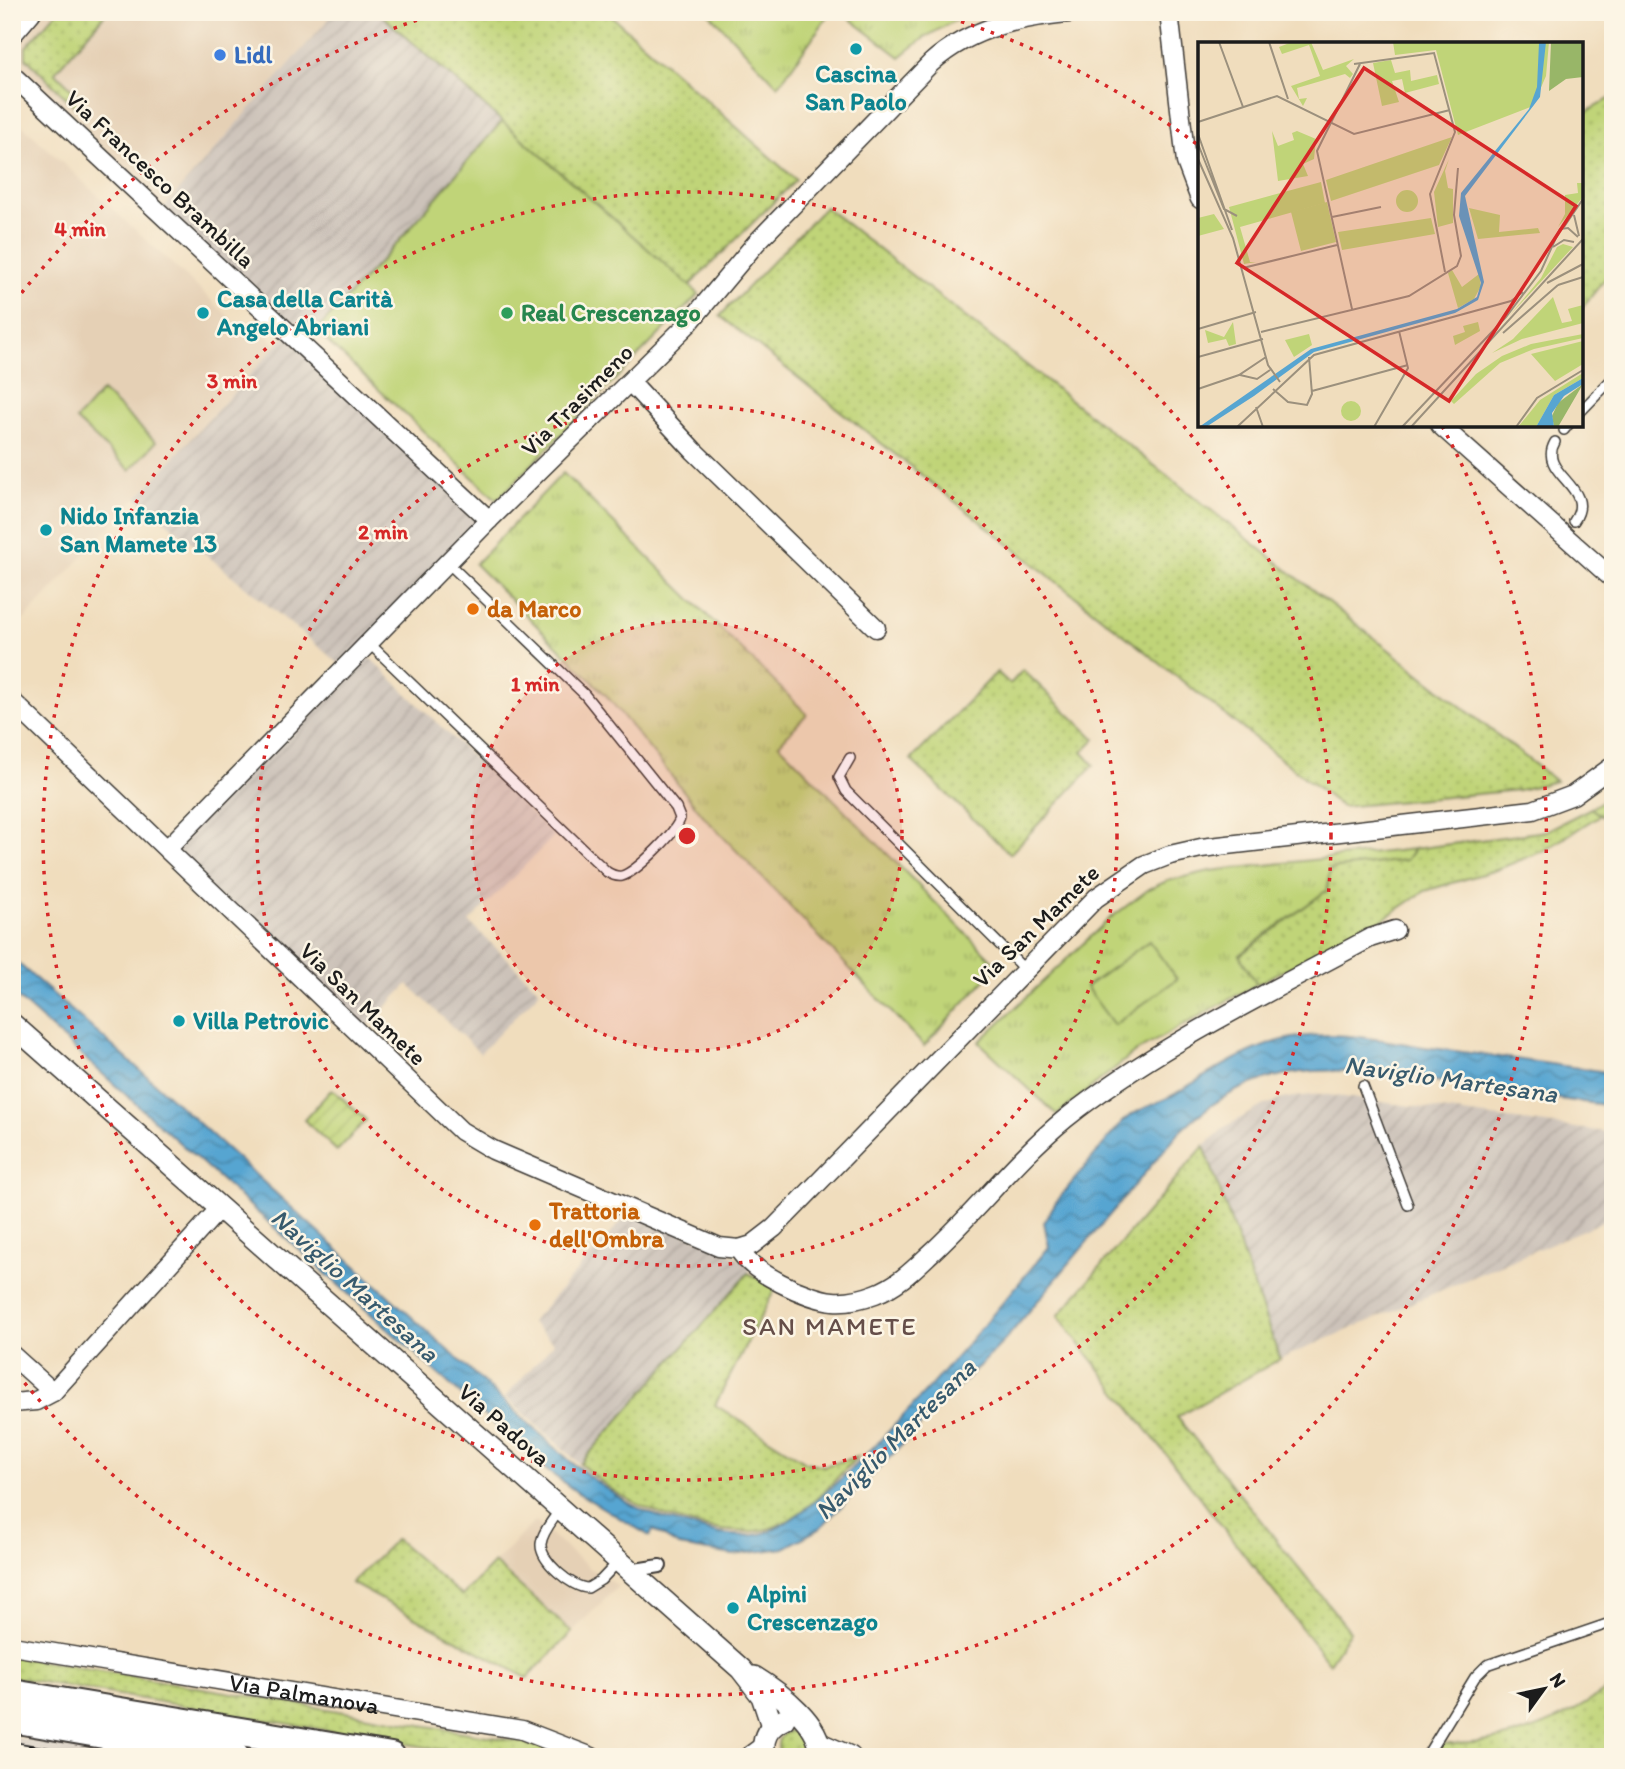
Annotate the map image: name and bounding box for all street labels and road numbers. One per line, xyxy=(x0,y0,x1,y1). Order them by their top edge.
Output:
street label: Via Francesco Brambilla xyxy=(60,83,261,274)
street label: Via Trasimeno xyxy=(514,337,639,462)
street label: Via San Mamete xyxy=(966,858,1105,993)
street label: Via San Mamete xyxy=(294,936,433,1071)
street label: Via Padova xyxy=(453,1377,556,1472)
street label: Via Palmanova xyxy=(227,1667,382,1720)

